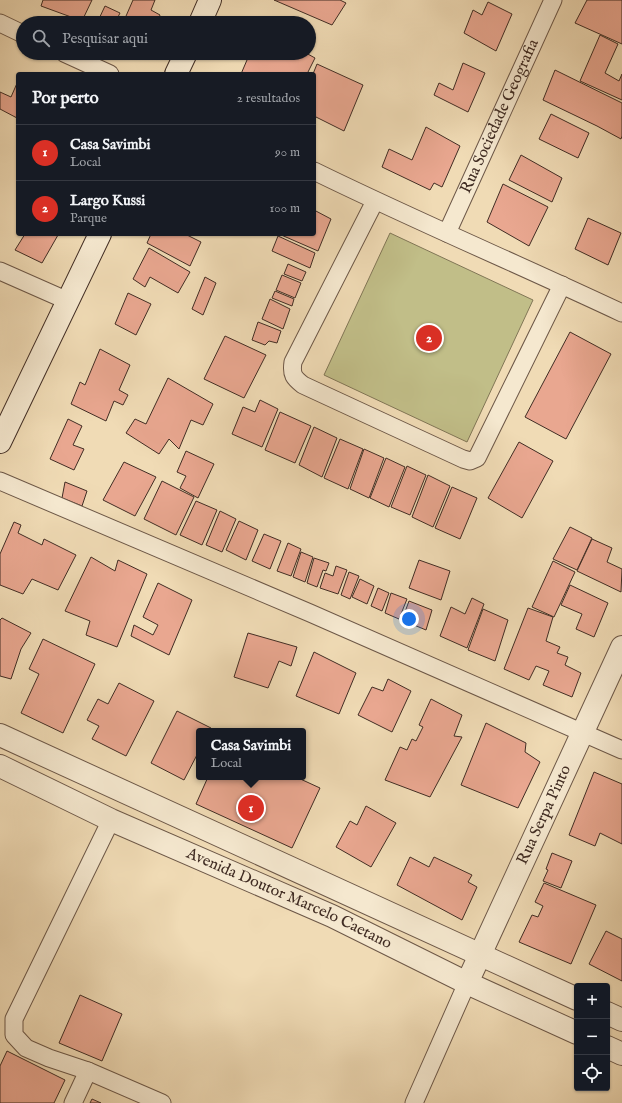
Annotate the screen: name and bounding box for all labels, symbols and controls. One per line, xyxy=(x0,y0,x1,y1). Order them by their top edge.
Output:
search box xyxy=(16,16,316,60)
icon: search xyxy=(30,27,52,49)
text: Pesquisar aqui xyxy=(62,29,148,48)
street label: Rua Sociedade Geografia xyxy=(456,36,544,197)
text: Por perto xyxy=(32,88,99,109)
text: 2 resultados xyxy=(237,90,300,107)
text: Casa Savimbi xyxy=(70,135,150,154)
text: 1 xyxy=(43,144,47,161)
text: 90 m xyxy=(275,144,300,161)
text: Local xyxy=(70,154,101,171)
text: Largo Kussi xyxy=(70,191,145,210)
text: 2 xyxy=(42,200,48,217)
text: 100 m xyxy=(270,200,300,217)
text: Parque xyxy=(70,210,107,227)
pin: 2 xyxy=(416,323,442,353)
your location xyxy=(399,609,419,629)
popup xyxy=(196,728,306,780)
text: Casa Savimbi xyxy=(211,736,291,755)
text: Local xyxy=(211,755,242,772)
street label: Rua Serpa Pinto xyxy=(513,762,576,868)
pin: 1 xyxy=(238,793,264,823)
street label: Avenida Doutor Marcelo Caetano xyxy=(182,843,395,954)
map controls xyxy=(574,983,610,1091)
button: + xyxy=(574,983,610,1019)
button: − xyxy=(574,1019,610,1055)
button: locate xyxy=(574,1055,610,1091)

